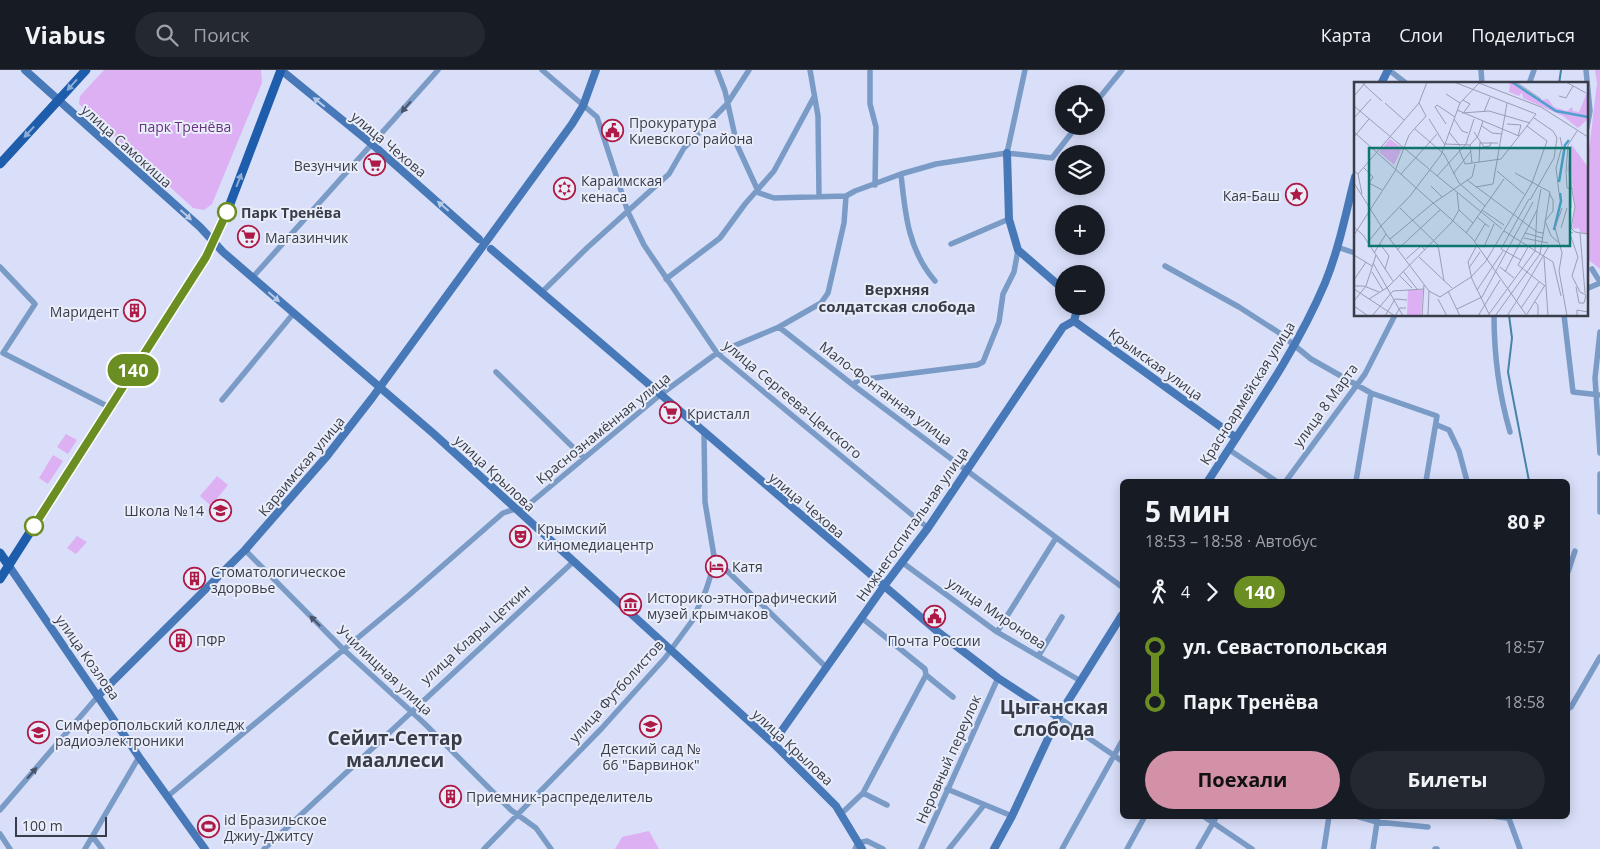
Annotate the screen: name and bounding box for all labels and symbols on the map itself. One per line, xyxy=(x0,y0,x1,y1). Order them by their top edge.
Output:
one-way arrow xyxy=(66,79,78,91)
inset map xyxy=(1354,82,1588,316)
one-way arrow xyxy=(313,96,326,107)
street label: улица Самокиша xyxy=(78,100,176,192)
one-way arrow xyxy=(400,100,412,112)
street label: улица Чехова xyxy=(347,107,431,181)
place label: Прокуратура Киевского района xyxy=(629,113,753,148)
park label: парк Тренёва xyxy=(139,117,231,136)
public building icon: Прокуратура Киевского района xyxy=(601,118,625,142)
one-way arrow xyxy=(23,126,35,138)
supermarket icon: Везунчик xyxy=(362,153,386,177)
place label: Везунчик xyxy=(294,156,359,175)
place label: Караимская кенаса xyxy=(581,171,662,206)
one-way arrow xyxy=(236,172,243,187)
synagogue icon: Караимская кенаса xyxy=(553,176,577,200)
place icon: Кая-Баш xyxy=(1284,183,1308,207)
place label: Кая-Баш xyxy=(1223,186,1280,205)
one-way arrow xyxy=(437,201,450,212)
marker: Парк Тренёва xyxy=(217,202,237,222)
place label: Парк Тренёва xyxy=(241,203,341,222)
one-way arrow xyxy=(180,209,192,220)
supermarket icon: Магазинчик xyxy=(237,225,261,249)
place label: Магазинчик xyxy=(265,228,349,247)
district label: Верхняя солдатская слобода xyxy=(818,279,976,316)
one-way arrow xyxy=(268,292,281,303)
building icon: Маридент xyxy=(123,299,147,323)
place label: Маридент xyxy=(50,302,119,321)
street label: Красноармейская улица xyxy=(1195,318,1299,468)
street label: Крымская улица xyxy=(1105,323,1207,405)
street label: улица Сергеева-Ценского xyxy=(720,335,866,463)
street label: Мало-Фонтанная улица xyxy=(816,337,956,449)
line badge: 140 xyxy=(104,354,162,386)
street label: улица 8 Марта xyxy=(1288,359,1362,451)
street label: Краснознамённая улица xyxy=(532,368,674,488)
supermarket icon: Кристалл xyxy=(659,401,683,425)
place label: Кристалл xyxy=(687,404,750,423)
street label: Караимская улица xyxy=(253,412,349,520)
street label: улица Крылова xyxy=(450,431,540,515)
street label: Нижнегоспитальная улица xyxy=(851,443,973,605)
street label: улица Чехова xyxy=(765,468,849,542)
school or university icon: Школа №14 xyxy=(208,498,232,522)
place label: Школа №14 xyxy=(124,501,204,520)
unlabelled marker xyxy=(24,516,44,536)
place label: Крымский киномедиацентр xyxy=(537,519,654,554)
theatre icon: Крымский киномедиацентр xyxy=(509,524,533,548)
hotel icon: Катя xyxy=(704,554,728,578)
place label: Катя xyxy=(732,557,763,576)
place label: Стоматологическое здоровье xyxy=(211,562,346,597)
building icon: Стоматологическое здоровье xyxy=(183,567,207,591)
street label: улица Миронова xyxy=(944,573,1050,653)
street label: улица Клары Цеткин xyxy=(416,580,534,688)
place label: Историко-этнографический музей крымчаков xyxy=(647,588,837,623)
museum icon: Историко-этнографический музей крымчаков xyxy=(619,593,643,617)
public building icon: Почта России xyxy=(922,605,946,629)
street label: улица Козлова xyxy=(52,611,124,703)
one-way arrow xyxy=(309,616,321,628)
street label: Училищная улица xyxy=(333,621,437,719)
building icon: ПФР xyxy=(168,628,192,652)
place label: ПФР xyxy=(196,631,226,650)
place label: Почта России xyxy=(887,631,981,650)
street label: улица Футболистов xyxy=(565,635,667,747)
street label: Неровный переулок xyxy=(911,691,985,826)
district label: Цыганская слобода xyxy=(1000,694,1108,742)
street label: улица Крылова xyxy=(748,705,838,789)
school or university icon: Детский сад № 66 "Барвинок" xyxy=(639,714,663,738)
place label: Симферопольский колледж радиоэлектроники xyxy=(55,715,245,750)
school or university icon: Симферопольский колледж радиоэлектроники xyxy=(27,720,51,744)
district label: Сейит-Сеттар мааллеси xyxy=(327,725,463,773)
place label: Детский сад № 66 "Барвинок" xyxy=(601,739,701,774)
one-way arrow xyxy=(26,766,37,779)
building icon: Приемник-распределитель xyxy=(438,784,462,808)
place label: Приемник-распределитель xyxy=(466,787,653,806)
place label: id Бразильское Джиу-Джитсу xyxy=(224,810,327,845)
scale bar xyxy=(15,814,108,837)
sports icon: id Бразильское Джиу-Джитсу xyxy=(196,815,220,839)

